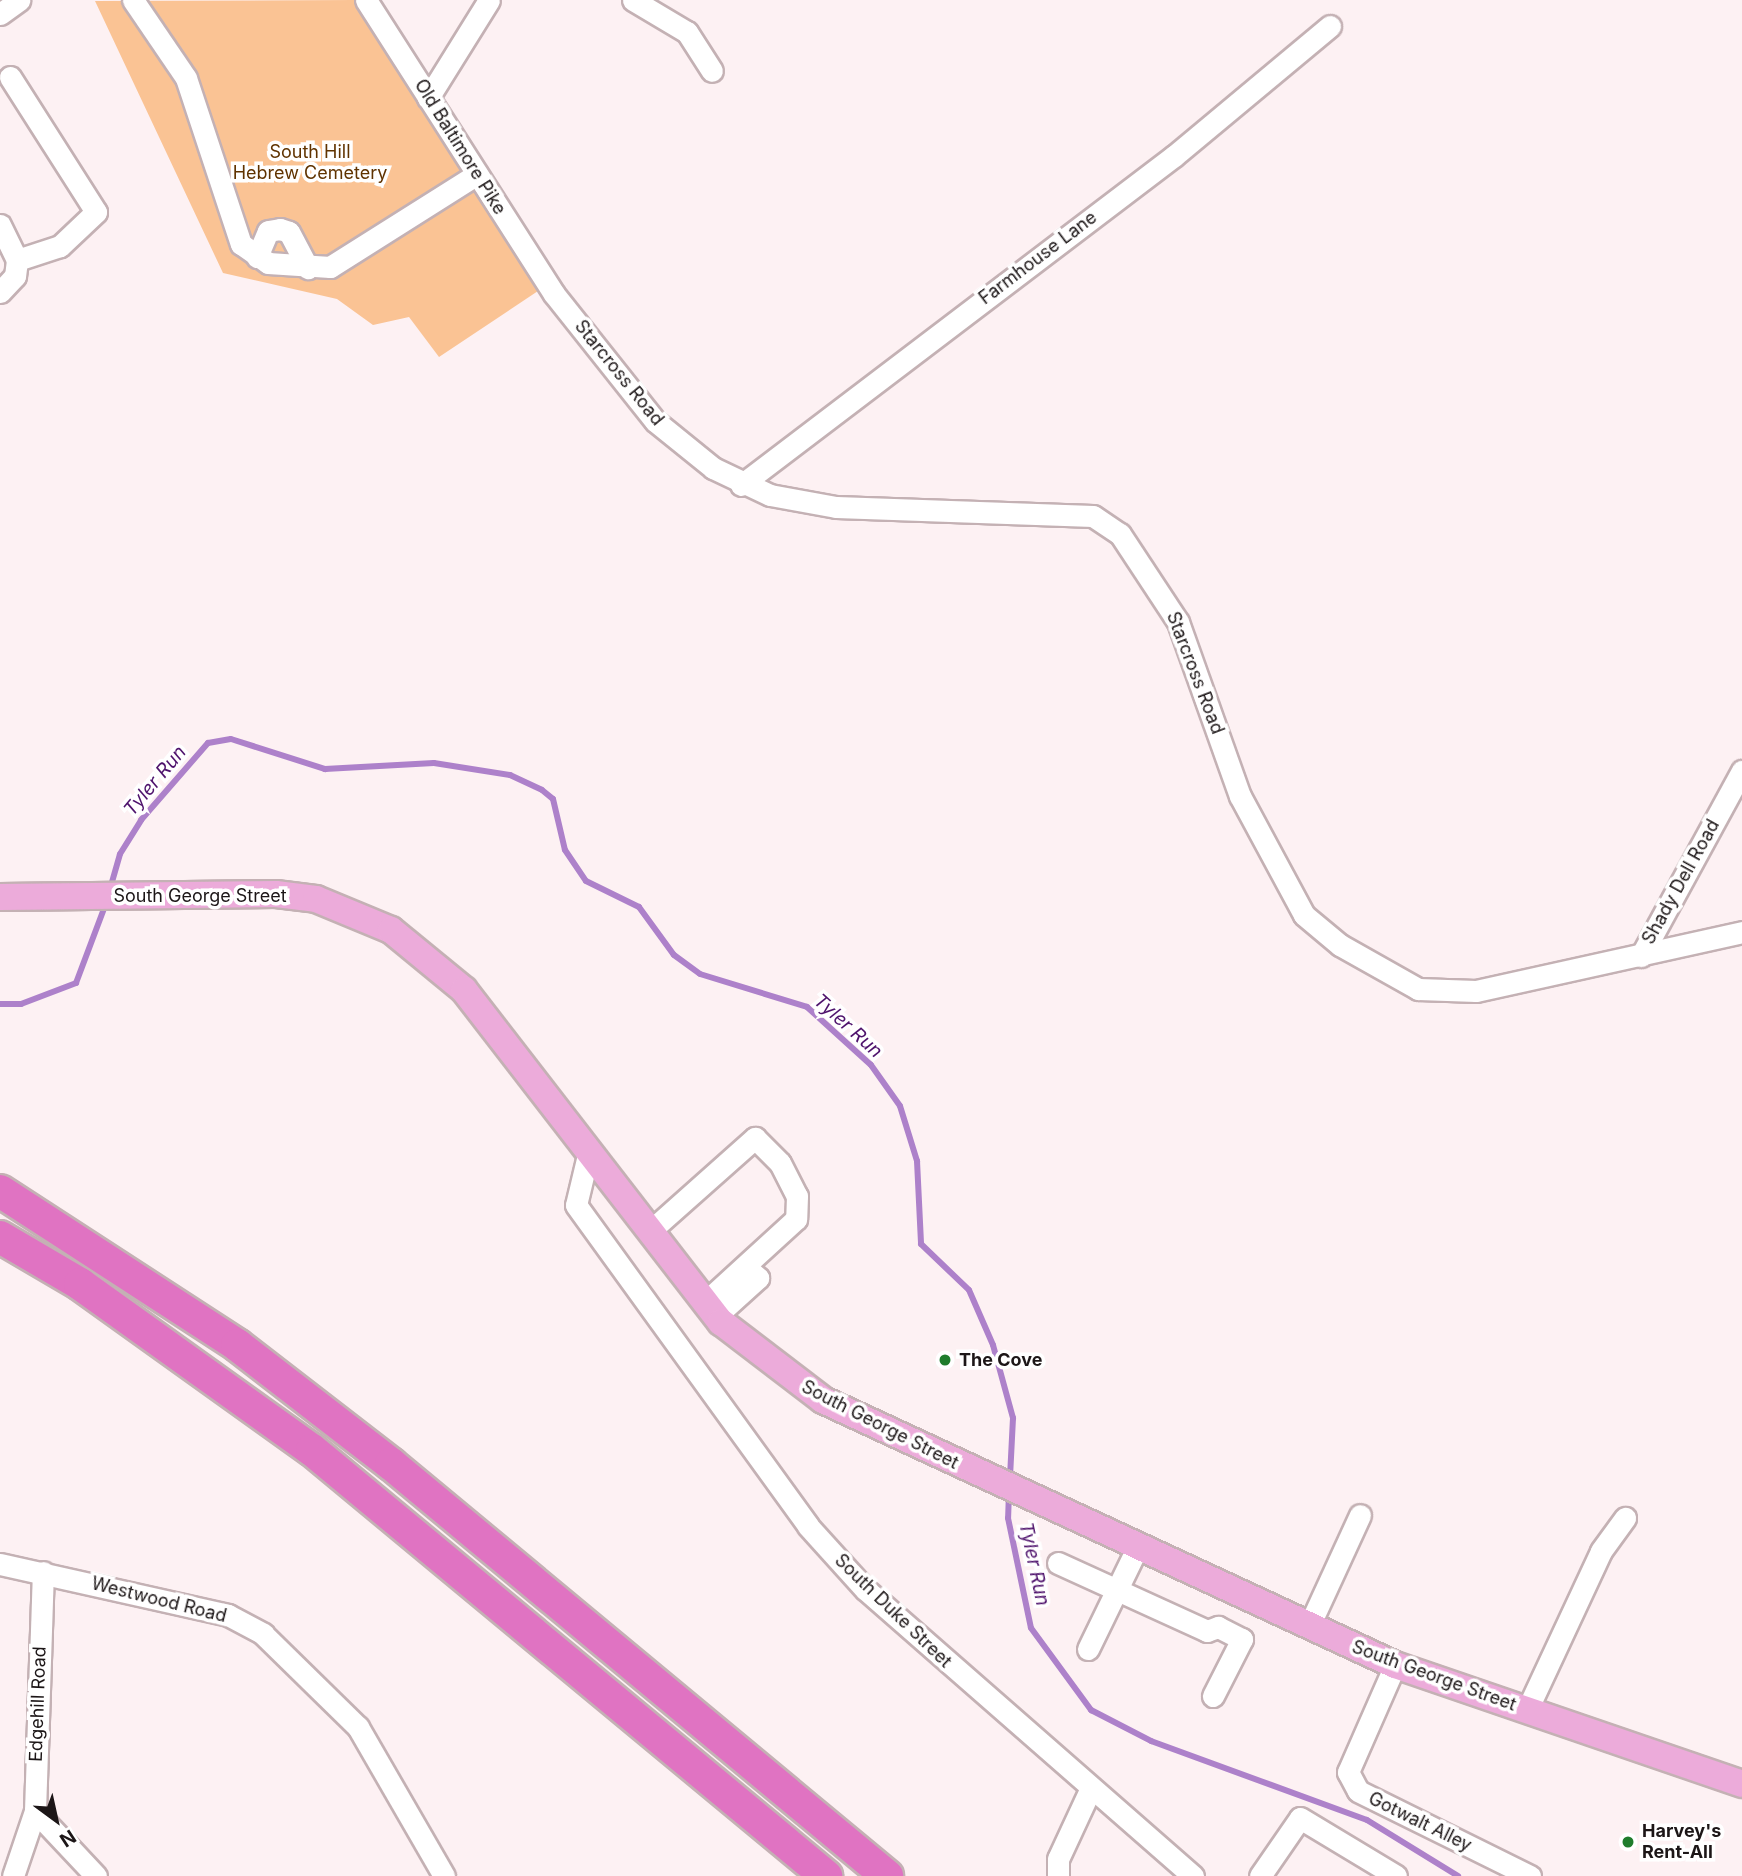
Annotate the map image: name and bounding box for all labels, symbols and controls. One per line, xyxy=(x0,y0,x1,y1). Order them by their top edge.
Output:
street label: Old Baltimore Pike xyxy=(410,75,510,219)
park label: South Hill Hebrew Cemetery xyxy=(233,142,387,184)
street label: Farmhouse Lane xyxy=(975,207,1101,309)
street label: Starcross Road xyxy=(570,316,668,430)
street label: Starcross Road xyxy=(1162,609,1228,737)
water label: Tyler Run xyxy=(119,741,191,821)
street label: Shady Dell Road xyxy=(1638,816,1724,948)
street label: South George Street xyxy=(113,885,287,907)
water label: Tyler Run xyxy=(809,989,887,1063)
place label: The Cove xyxy=(959,1349,1042,1371)
marker: The Cove xyxy=(937,1352,953,1368)
street label: South George Street xyxy=(798,1376,962,1474)
water label: Tyler Run xyxy=(1014,1520,1054,1608)
street label: South Duke Street xyxy=(830,1550,956,1672)
street label: Westwood Road xyxy=(89,1573,229,1627)
street label: South George Street xyxy=(1349,1636,1519,1716)
street label: Edgehill Road xyxy=(25,1646,51,1762)
north arrow xyxy=(21,1785,91,1855)
street label: Gotwalt Alley xyxy=(1365,1788,1475,1856)
place label: Harvey's Rent-All xyxy=(1642,1821,1721,1864)
text: N xyxy=(55,1824,80,1852)
marker: Harvey's Rent-All xyxy=(1620,1834,1636,1850)

